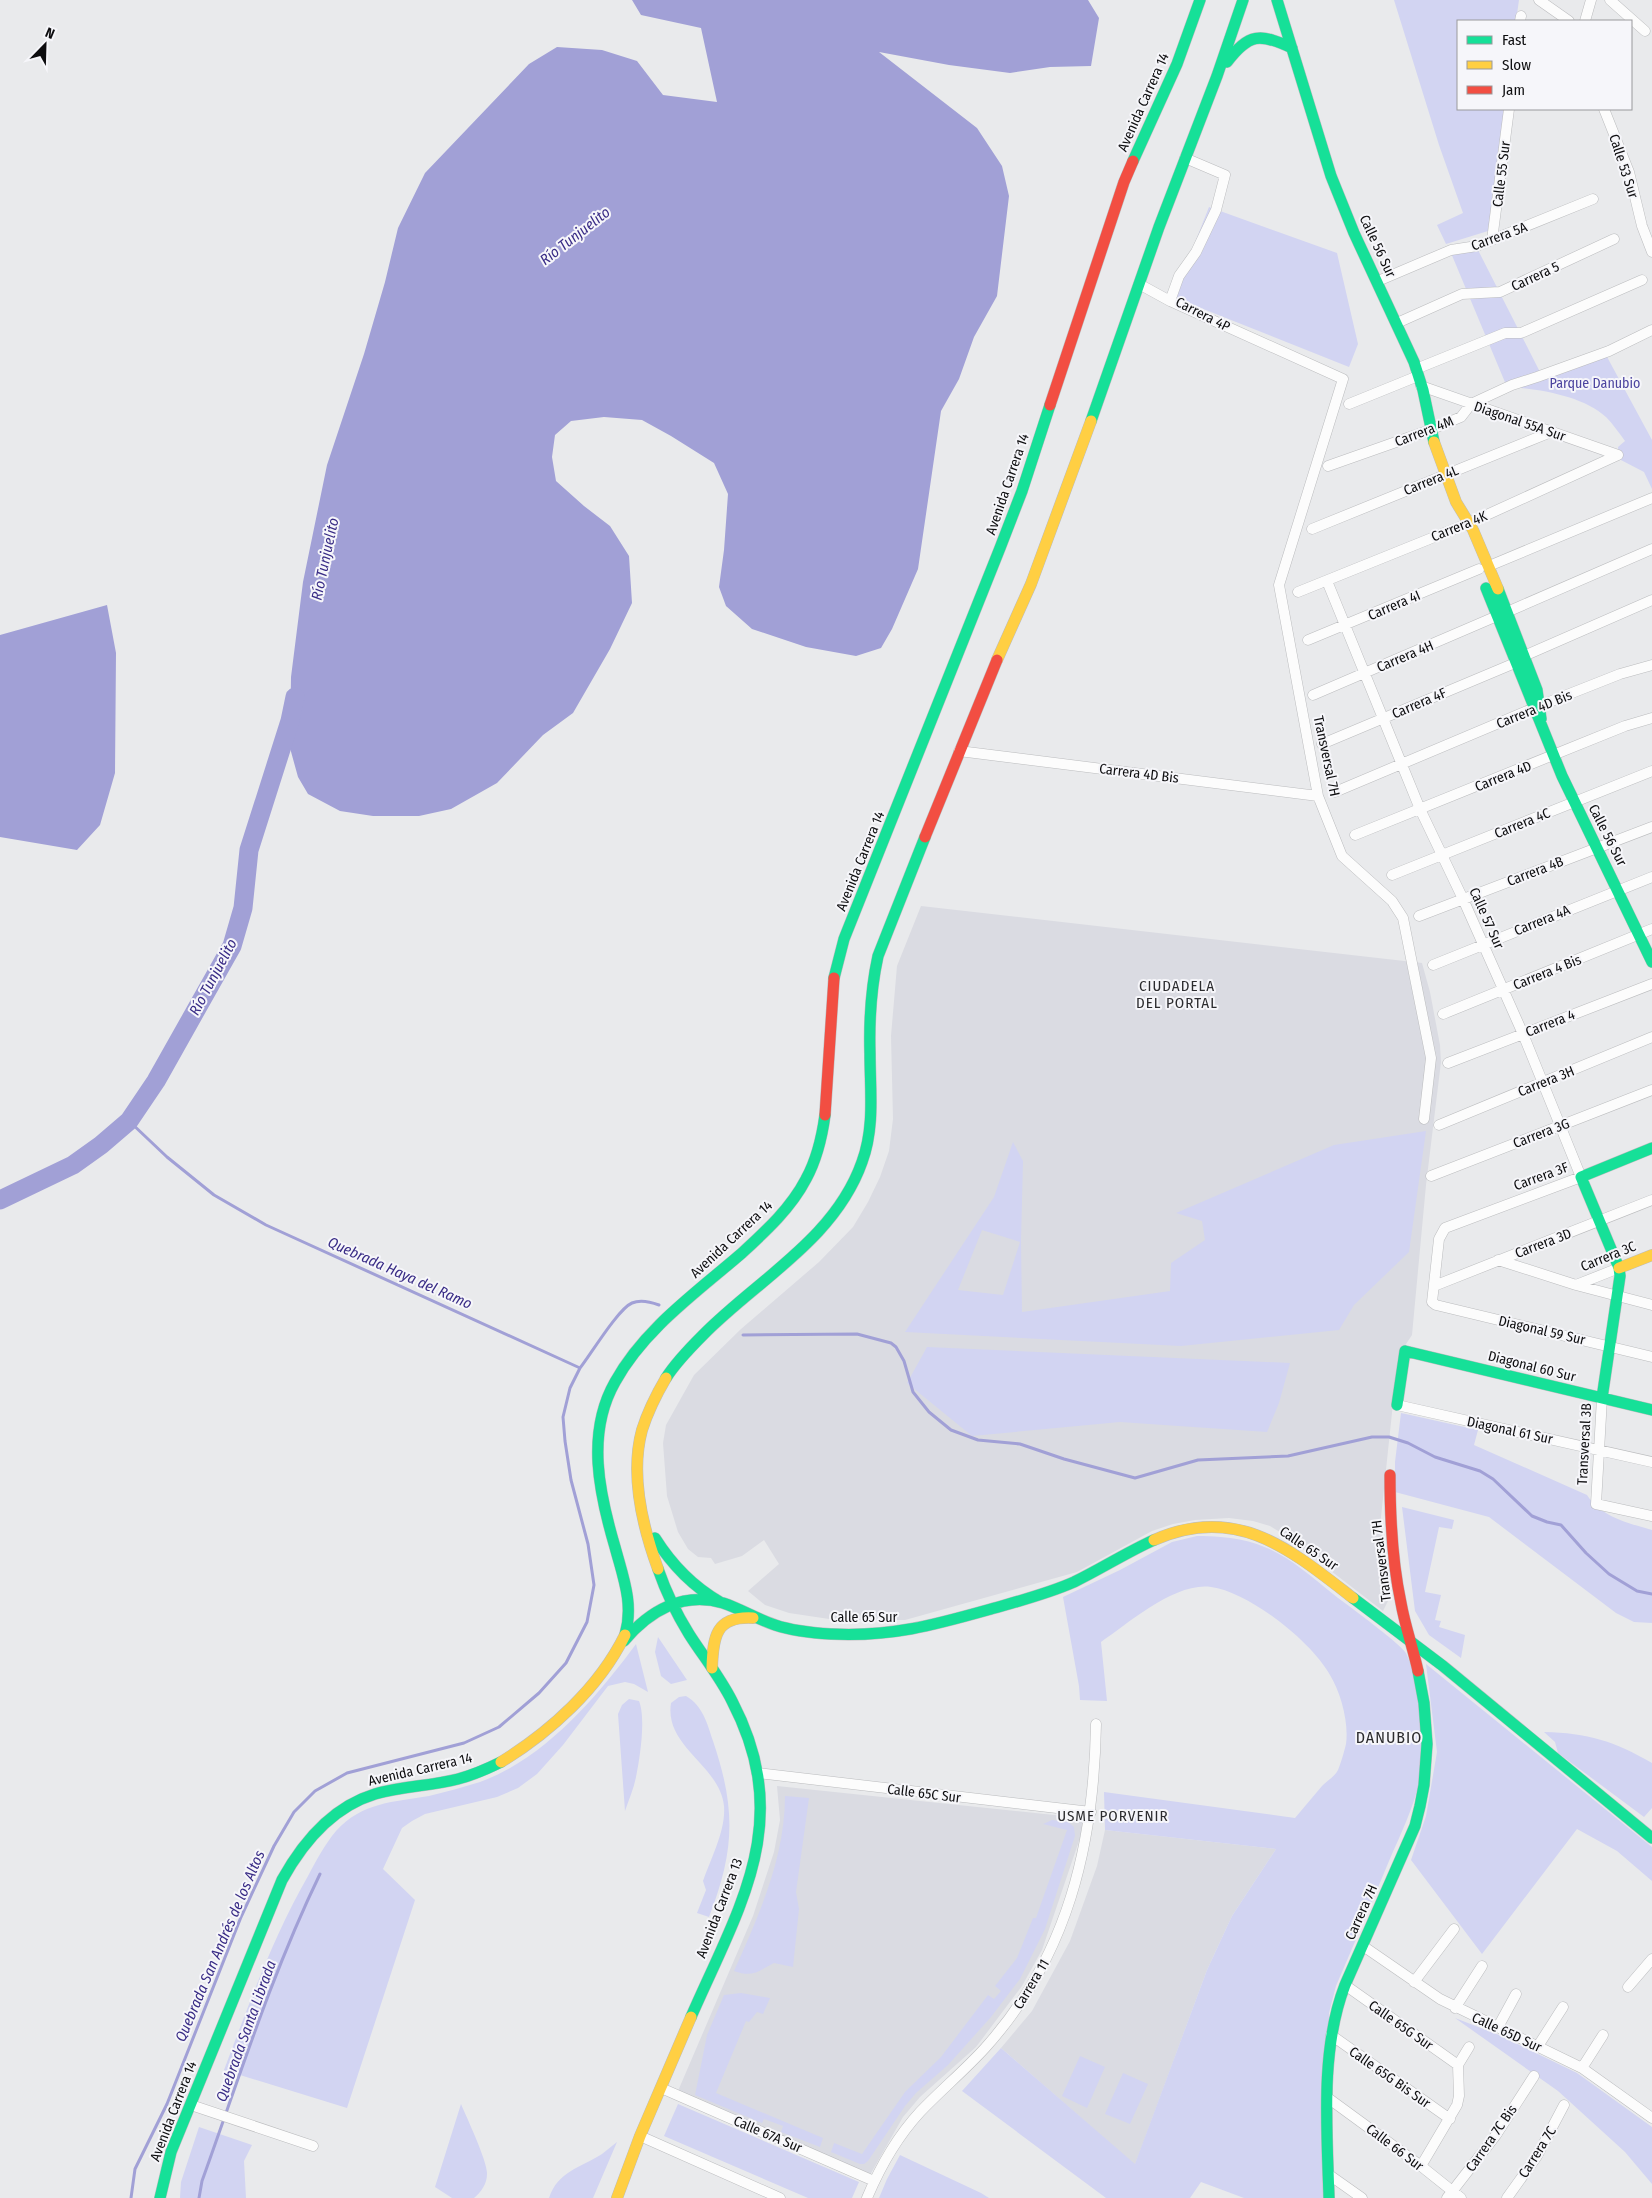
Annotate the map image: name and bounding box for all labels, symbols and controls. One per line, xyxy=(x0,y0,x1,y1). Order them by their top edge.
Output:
north arrow xyxy=(20,20,70,70)
legend xyxy=(1457,20,1632,110)
text: N xyxy=(43,24,57,43)
text: Fast xyxy=(1502,31,1526,49)
street label: Avenida Carrera 14 xyxy=(1114,50,1173,154)
text: Slow xyxy=(1502,56,1531,74)
text: Jam xyxy=(1502,81,1525,99)
street label: Calle 53 Sur xyxy=(1605,132,1642,200)
street label: Calle 55 Sur xyxy=(1489,140,1514,208)
water label: Río Tunjuelito xyxy=(536,203,614,269)
street label: Calle 56 Sur xyxy=(1356,212,1399,280)
street label: Carrera 5A xyxy=(1469,218,1530,254)
street label: Carrera 5 xyxy=(1508,258,1562,295)
street label: Carrera 4P xyxy=(1173,294,1233,335)
park label: Parque Danubio xyxy=(1550,375,1640,392)
street label: Diagonal 55A Sur xyxy=(1472,398,1568,445)
street label: Carrera 4M xyxy=(1392,413,1456,450)
street label: Avenida Carrera 14 xyxy=(982,431,1033,537)
street label: Carrera 4L xyxy=(1401,462,1461,499)
street label: Carrera 4K xyxy=(1429,507,1490,545)
water label: Río Tunjuelito xyxy=(307,516,343,602)
street label: Carrera 4I xyxy=(1365,587,1423,624)
street label: Carrera 4H xyxy=(1374,637,1436,676)
street label: Carrera 4F xyxy=(1389,684,1449,723)
street label: Carrera 4D Bis xyxy=(1494,687,1575,732)
street label: Transversal 7H xyxy=(1310,714,1343,798)
street label: Carrera 4D xyxy=(1472,757,1534,796)
street label: Carrera 4D Bis xyxy=(1098,760,1180,787)
street label: Calle 56 Sur xyxy=(1585,801,1630,869)
street label: Carrera 4C xyxy=(1492,805,1553,842)
street label: Avenida Carrera 14 xyxy=(833,809,888,914)
street label: Carrera 4B xyxy=(1505,853,1566,890)
street label: Calle 57 Sur xyxy=(1465,885,1508,952)
street label: Carrera 4A xyxy=(1512,901,1573,939)
water label: Río Tunjuelito xyxy=(185,936,241,1018)
street label: Carrera 4 Bis xyxy=(1511,951,1584,994)
district label: CIUDADELA DEL PORTAL xyxy=(1136,977,1218,1012)
street label: Carrera 4 xyxy=(1523,1006,1577,1041)
street label: Carrera 3H xyxy=(1515,1062,1577,1100)
street label: Carrera 3G xyxy=(1511,1115,1572,1152)
street label: Carrera 3F xyxy=(1511,1159,1571,1194)
street label: Avenida Carrera 14 xyxy=(687,1197,776,1282)
street label: Carrera 3D xyxy=(1513,1225,1574,1262)
water label: Quebrada Haya del Ramo xyxy=(325,1233,475,1313)
street label: Carrera 3C xyxy=(1578,1238,1638,1275)
street label: Diagonal 59 Sur xyxy=(1497,1312,1587,1349)
street label: Diagonal 60 Sur xyxy=(1486,1347,1578,1386)
street label: Transversal 3B xyxy=(1574,1402,1595,1485)
street label: Diagonal 61 Sur xyxy=(1465,1413,1555,1448)
street label: Transversal 7H xyxy=(1368,1519,1395,1603)
street label: Calle 65 Sur xyxy=(1276,1523,1341,1574)
street label: Calle 65 Sur xyxy=(831,1609,898,1626)
district label: DANUBIO xyxy=(1356,1728,1422,1747)
street label: Avenida Carrera 14 xyxy=(367,1749,474,1790)
street label: Calle 65C Sur xyxy=(886,1781,962,1806)
district label: USME PORVENIR xyxy=(1057,1807,1169,1825)
water label: Quebrada San Andrés de los Altos xyxy=(171,1847,269,2044)
street label: Avenida Carrera 13 xyxy=(693,1856,746,1960)
street label: Carrera 7H xyxy=(1342,1882,1381,1943)
street label: Carrera 11 xyxy=(1010,1956,1053,2012)
water label: Quebrada Santa Librada xyxy=(212,1958,280,2104)
street label: Calle 65G Sur xyxy=(1365,1997,1436,2054)
street label: Calle 65D Sur xyxy=(1469,2009,1545,2056)
street label: Calle 65G Bis Sur xyxy=(1346,2043,1434,2112)
street label: Avenida Carrera 14 xyxy=(147,2058,200,2164)
street label: Carrera 7C Bis xyxy=(1462,2102,1521,2175)
street label: Calle 67A Sur xyxy=(731,2112,805,2157)
street label: Calle 66 Sur xyxy=(1363,2120,1427,2175)
street label: Carrera 7C xyxy=(1515,2123,1560,2181)

